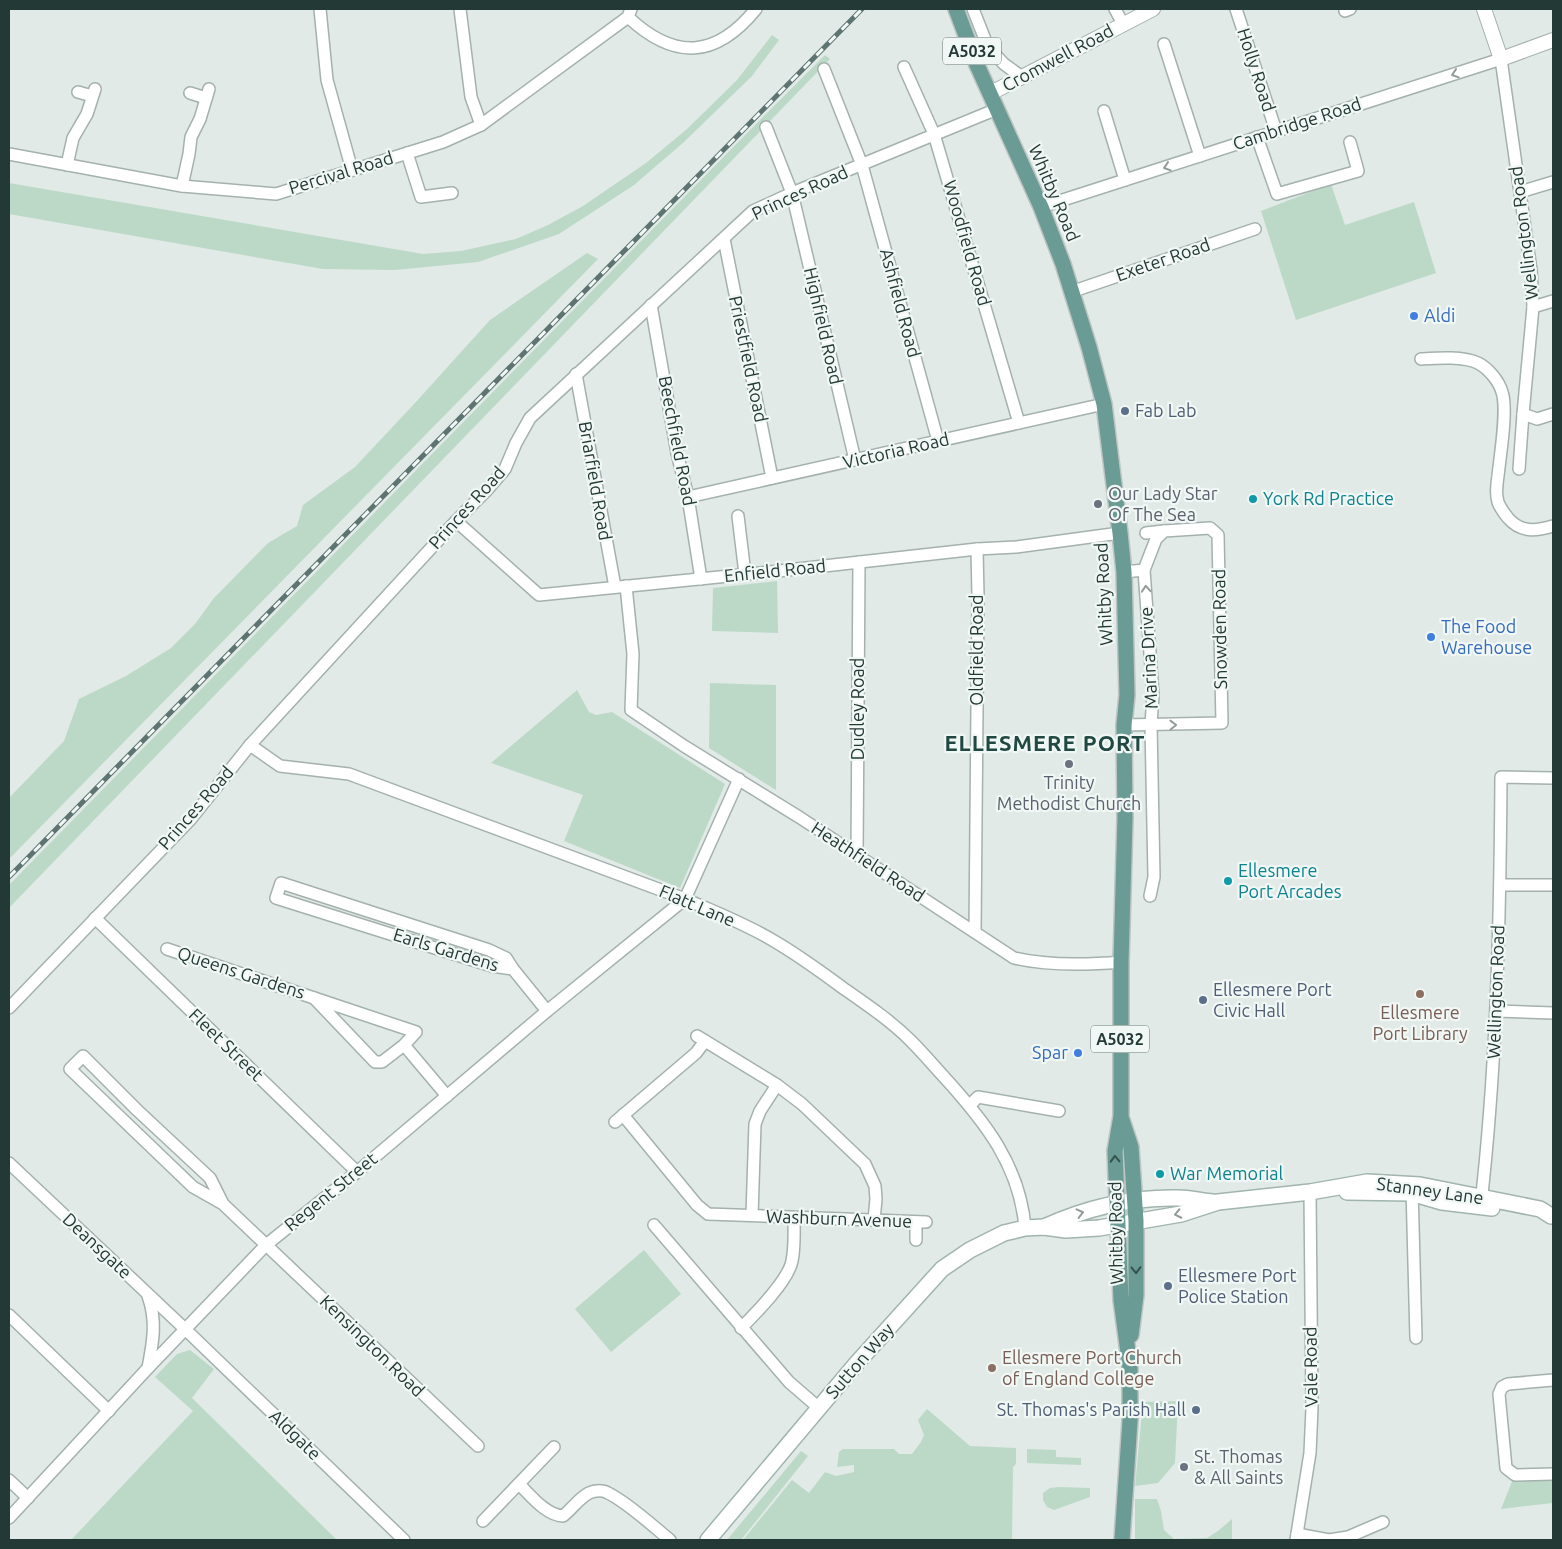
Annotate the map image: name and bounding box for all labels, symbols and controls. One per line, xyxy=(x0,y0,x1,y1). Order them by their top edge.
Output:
street label: Cromwell Road xyxy=(999,19,1116,95)
street label: Holly Road xyxy=(1234,25,1280,114)
road number: A5032 xyxy=(943,37,1001,64)
one-way arrow xyxy=(1451,68,1459,78)
street label: Cambridge Road xyxy=(1230,93,1364,153)
street label: Whitby Road xyxy=(1026,141,1084,244)
street label: Percival Road xyxy=(286,147,395,197)
street label: Princes Road xyxy=(748,161,851,223)
one-way arrow xyxy=(1163,161,1171,171)
street label: Wellington Road xyxy=(1505,165,1541,301)
street label: Woodfield Road xyxy=(940,177,995,308)
street label: Exeter Road xyxy=(1113,234,1212,285)
street label: Ashfield Road xyxy=(877,246,925,359)
street label: Highfield Road xyxy=(801,265,847,386)
street label: Priestfield Road xyxy=(726,294,772,424)
place label: Aldi xyxy=(1424,305,1455,325)
marker: Aldi xyxy=(1408,310,1420,322)
street label: Beechfield Road xyxy=(656,374,700,507)
place label: Fab Lab xyxy=(1135,400,1197,420)
marker: Fab Lab xyxy=(1119,405,1131,417)
street label: Briarfield Road xyxy=(576,420,616,542)
street label: Victoria Road xyxy=(841,428,951,472)
street label: Princes Road xyxy=(424,462,508,553)
place label: Our Lady Star Of The Sea xyxy=(1108,483,1218,524)
place label: York Rd Practice xyxy=(1263,488,1394,508)
marker: York Rd Practice xyxy=(1247,493,1259,505)
marker: Our Lady Star Of The Sea xyxy=(1092,498,1104,510)
street label: Whitby Road xyxy=(1090,542,1116,646)
street label: Enfield Road xyxy=(723,555,827,585)
street label: Snowden Road xyxy=(1208,569,1230,689)
one-way arrow xyxy=(1140,585,1151,593)
street label: Oldfield Road xyxy=(966,594,986,706)
street label: Marina Drive xyxy=(1135,606,1161,710)
place label: The Food Warehouse xyxy=(1441,616,1532,657)
marker: The Food Warehouse xyxy=(1425,631,1437,643)
street label: Dudley Road xyxy=(847,658,867,760)
one-way arrow xyxy=(1169,719,1177,730)
district label: ELLESMERE PORT xyxy=(945,730,1145,755)
marker: Trinity Methodist Church xyxy=(1063,758,1075,770)
street label: Princes Road xyxy=(154,762,237,853)
place label: Trinity Methodist Church xyxy=(997,772,1141,813)
street label: Heathfield Road xyxy=(808,817,929,905)
place label: Ellesmere Port Arcades xyxy=(1238,860,1342,901)
marker: Ellesmere Port Arcades xyxy=(1222,875,1234,887)
street label: Flatt Lane xyxy=(656,880,738,930)
street label: Earls Gardens xyxy=(391,923,502,975)
street label: Wellington Road xyxy=(1483,925,1507,1059)
street label: Queens Gardens xyxy=(175,942,308,1003)
place label: Ellesmere Port Civic Hall xyxy=(1213,979,1332,1020)
marker: Ellesmere Port Library xyxy=(1414,988,1426,1000)
marker: Ellesmere Port Civic Hall xyxy=(1197,994,1209,1006)
place label: Ellesmere Port Library xyxy=(1372,1002,1468,1043)
street label: Fleet Street xyxy=(185,1004,268,1085)
road number: A5032 xyxy=(1091,1026,1149,1052)
place label: Spar xyxy=(1032,1042,1068,1062)
marker: Spar xyxy=(1072,1047,1084,1059)
street label: Regent Street xyxy=(280,1148,381,1235)
one-way arrow xyxy=(1110,1155,1120,1162)
place label: War Memorial xyxy=(1170,1163,1284,1183)
marker: War Memorial xyxy=(1154,1168,1166,1180)
street label: Stanney Lane xyxy=(1375,1173,1485,1207)
street label: Whitby Road xyxy=(1104,1181,1126,1285)
street label: Washburn Avenue xyxy=(766,1205,912,1231)
street label: Deansgate xyxy=(59,1208,136,1282)
one-way arrow xyxy=(1075,1209,1083,1219)
one-way arrow xyxy=(1173,1209,1182,1219)
place label: Ellesmere Port Police Station xyxy=(1178,1265,1297,1306)
one-way arrow xyxy=(1131,1266,1141,1274)
marker: Ellesmere Port Police Station xyxy=(1162,1280,1174,1292)
street label: Kensington Road xyxy=(316,1290,429,1400)
street label: Sutton Way xyxy=(821,1318,897,1402)
street label: Vale Road xyxy=(1299,1327,1321,1408)
place label: Ellesmere Port Church of England College xyxy=(1002,1347,1182,1388)
marker: Ellesmere Port Church of England College xyxy=(986,1362,998,1374)
place label: St. Thomas's Parish Hall xyxy=(997,1399,1186,1419)
marker: St. Thomas's Parish Hall xyxy=(1190,1404,1202,1416)
street label: Aldgate xyxy=(266,1405,325,1464)
place label: St. Thomas & All Saints xyxy=(1194,1446,1284,1487)
marker: St. Thomas & All Saints xyxy=(1178,1461,1190,1473)

